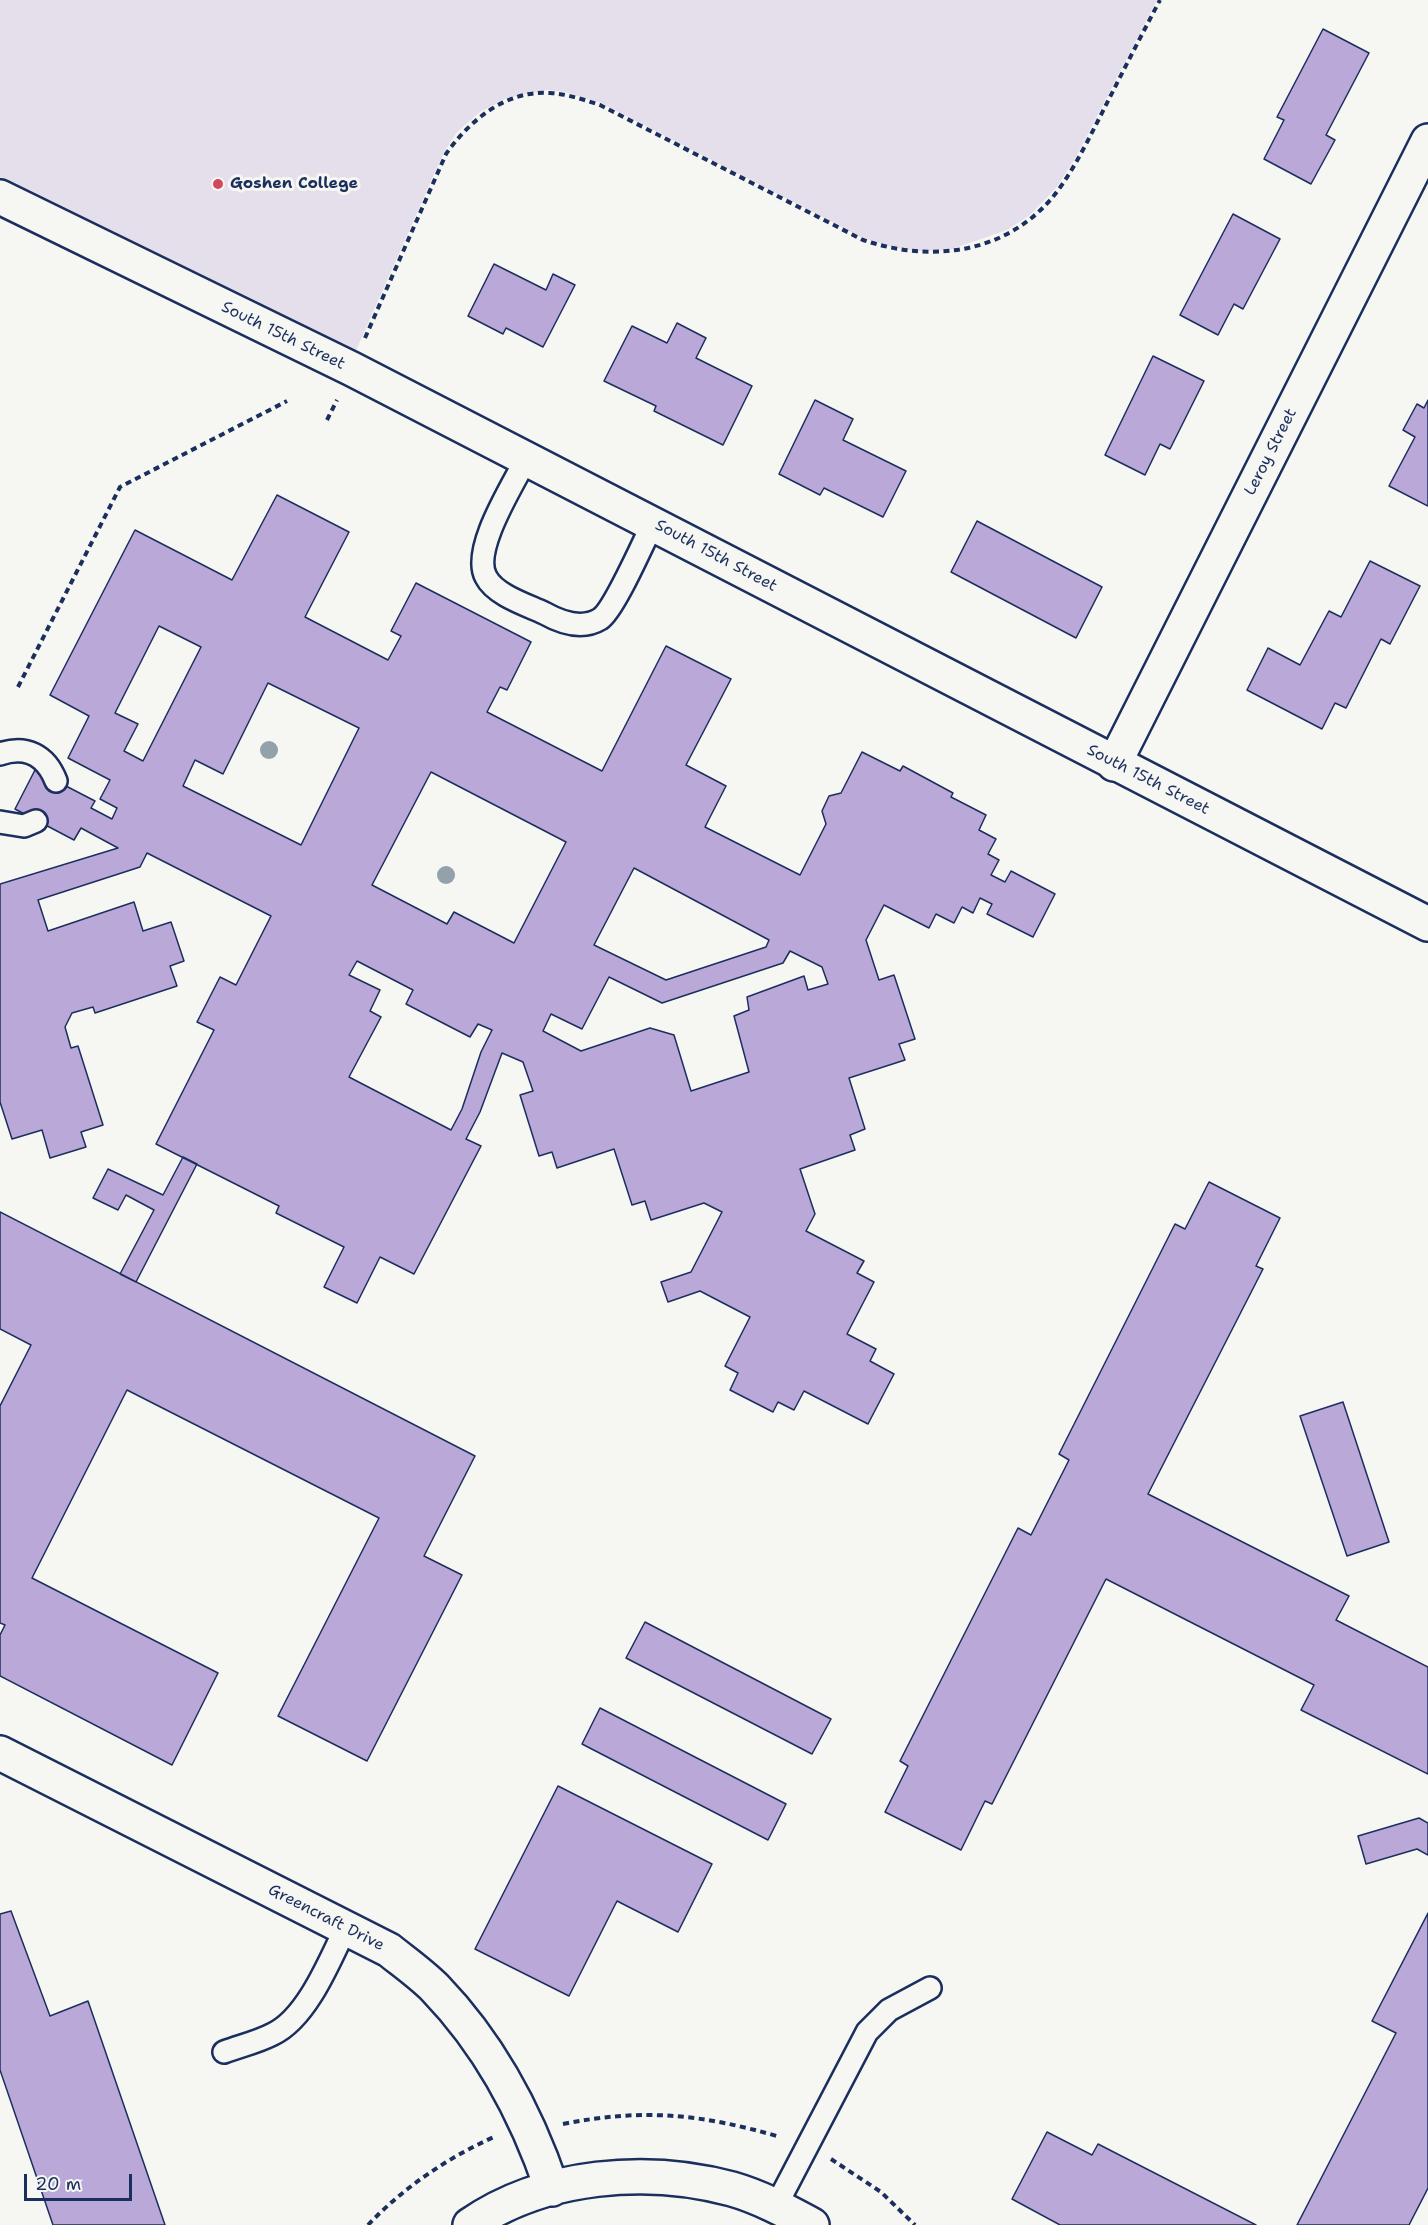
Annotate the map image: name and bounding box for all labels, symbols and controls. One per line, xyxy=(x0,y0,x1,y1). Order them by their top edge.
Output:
place label: Goshen College xyxy=(230,174,358,194)
marker: Goshen College xyxy=(211,177,225,191)
street label: South 15th Street xyxy=(218,298,348,374)
street label: Leroy Street xyxy=(1241,405,1301,499)
street label: South 15th Street xyxy=(652,516,780,596)
street label: South 15th Street xyxy=(1083,741,1213,819)
street label: Greencraft Drive xyxy=(265,1880,387,1956)
scale bar xyxy=(27,2162,135,2200)
text: 20 m xyxy=(35,2172,81,2196)

